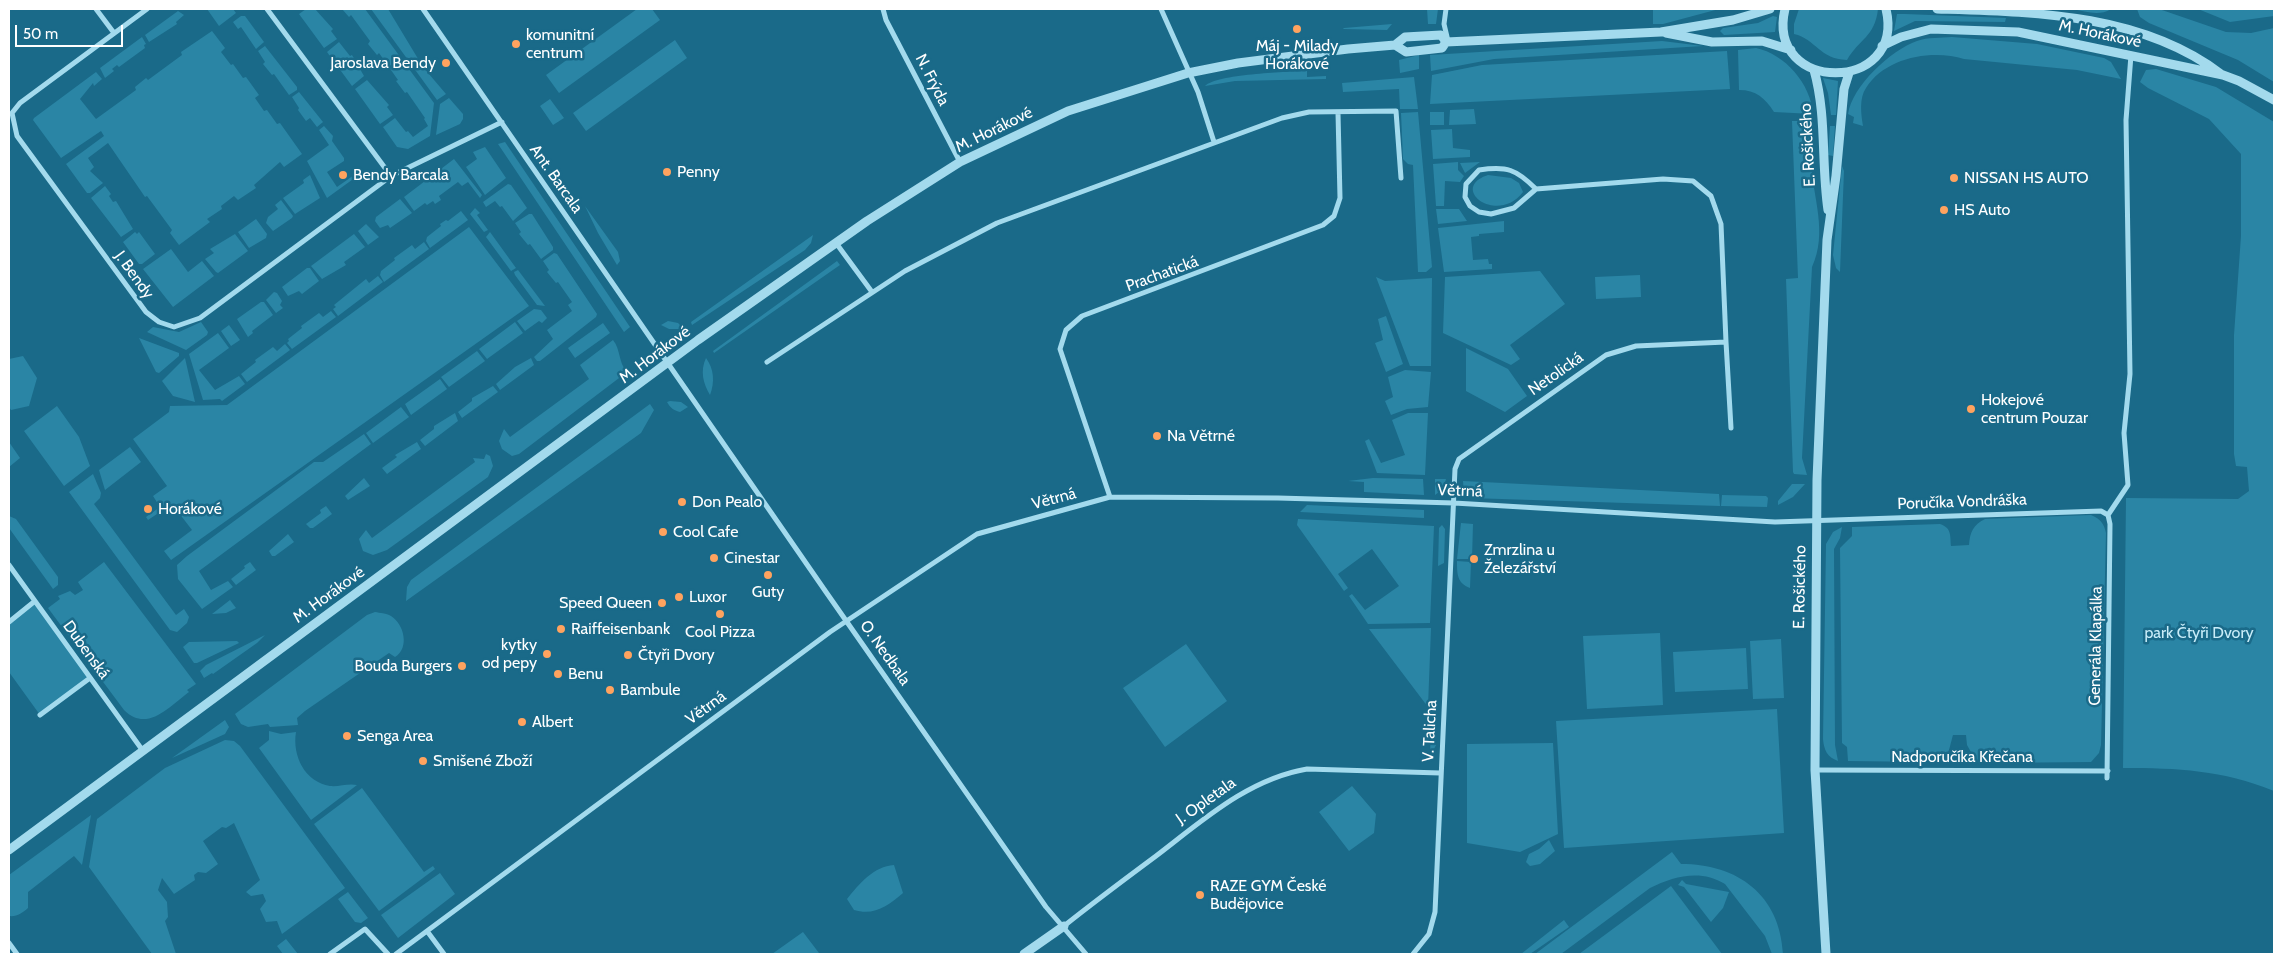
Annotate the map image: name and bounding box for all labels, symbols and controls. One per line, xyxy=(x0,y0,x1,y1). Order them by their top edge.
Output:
scale bar xyxy=(18,15,125,47)
street label: M. Horákové xyxy=(2057,16,2143,52)
marker: Máj - Milady Horákové xyxy=(1291,23,1303,35)
text: 50 m xyxy=(23,25,58,43)
place label: komunitní centrum xyxy=(526,25,594,63)
place label: Máj - Milady Horákové xyxy=(1256,36,1338,74)
marker: komunitní centrum xyxy=(510,38,522,50)
street label: N. Frýda xyxy=(911,51,953,109)
place label: Jaroslava Bendy xyxy=(330,53,436,73)
marker: Jaroslava Bendy xyxy=(440,57,452,69)
street label: M. Horákové xyxy=(952,103,1036,157)
street label: E. Rošického xyxy=(1796,103,1820,187)
street label: Ant. Barcala xyxy=(525,141,587,217)
place label: Penny xyxy=(677,162,720,182)
place label: Bendy Barcala xyxy=(353,165,449,185)
marker: Penny xyxy=(661,166,673,178)
place label: NISSAN HS AUTO xyxy=(1964,168,2089,188)
marker: Bendy Barcala xyxy=(337,169,349,181)
marker: NISSAN HS AUTO xyxy=(1948,172,1960,184)
place label: HS Auto xyxy=(1954,200,2010,220)
marker: HS Auto xyxy=(1938,204,1950,216)
street label: J. Bendy xyxy=(110,247,158,303)
street label: Prachatická xyxy=(1123,252,1201,296)
street label: M. Horákové xyxy=(616,322,694,388)
street label: Netolická xyxy=(1525,348,1587,400)
place label: Hokejové centrum Pouzar xyxy=(1981,390,2088,428)
marker: Hokejové centrum Pouzar xyxy=(1965,403,1977,415)
place label: Na Větrné xyxy=(1167,426,1235,446)
marker: Na Větrné xyxy=(1151,430,1163,442)
street label: Větrná xyxy=(1437,481,1483,501)
street label: Větrná xyxy=(1030,484,1078,514)
street label: Poručíka Vondráška xyxy=(1897,490,2027,514)
place label: Don Pealo xyxy=(692,492,762,512)
marker: Don Pealo xyxy=(676,496,688,508)
place label: Horákové xyxy=(158,499,222,519)
marker: Horákové xyxy=(142,503,154,515)
place label: Cool Cafe xyxy=(673,522,738,542)
marker: Cool Cafe xyxy=(657,526,669,538)
place label: Zmrzlina u Železářství xyxy=(1484,540,1556,578)
street label: E. Rošického xyxy=(1790,545,1810,629)
place label: Cinestar xyxy=(724,548,780,568)
marker: Cinestar xyxy=(708,552,720,564)
marker: Zmrzlina u Železářství xyxy=(1468,553,1480,565)
street label: M. Horákové xyxy=(289,563,369,627)
marker: Guty xyxy=(762,569,774,581)
place label: Guty xyxy=(752,582,784,602)
street label: Generála Klapálka xyxy=(2085,586,2107,706)
place label: Luxor xyxy=(689,587,726,607)
marker: Luxor xyxy=(673,591,685,603)
place label: Speed Queen xyxy=(559,593,652,613)
marker: Speed Queen xyxy=(656,597,668,609)
marker: Cool Pizza xyxy=(714,608,726,620)
street label: Dubenská xyxy=(58,617,114,683)
street label: O. Nedbala xyxy=(856,617,914,689)
place label: Raiffeisenbank xyxy=(571,619,670,639)
place label: Cool Pizza xyxy=(685,622,755,642)
marker: Raiffeisenbank xyxy=(555,623,567,635)
park label: park Čtyři Dvory xyxy=(2144,623,2254,643)
place label: kytky od pepy xyxy=(482,635,537,673)
place label: Čtyři Dvory xyxy=(638,645,715,665)
marker: kytky od pepy xyxy=(541,648,553,660)
marker: Čtyři Dvory xyxy=(622,649,634,661)
place label: Bouda Burgers xyxy=(354,656,452,676)
marker: Bouda Burgers xyxy=(456,660,468,672)
place label: Benu xyxy=(568,664,603,684)
marker: Benu xyxy=(552,668,564,680)
place label: Bambule xyxy=(620,680,680,700)
marker: Bambule xyxy=(604,684,616,696)
street label: Větrná xyxy=(682,687,730,729)
street label: V. Talicha xyxy=(1419,700,1441,762)
place label: Albert xyxy=(532,712,573,732)
marker: Albert xyxy=(516,716,528,728)
place label: Senga Area xyxy=(357,726,433,746)
marker: Senga Area xyxy=(341,730,353,742)
street label: Nadporučíka Křečana xyxy=(1891,747,2033,767)
place label: Smišené Zboží xyxy=(433,751,532,771)
marker: Smišené Zboží xyxy=(417,755,429,767)
street label: J. Opletala xyxy=(1172,773,1240,829)
place label: RAZE GYM České Budějovice xyxy=(1210,876,1326,914)
marker: RAZE GYM České Budějovice xyxy=(1194,889,1206,901)

